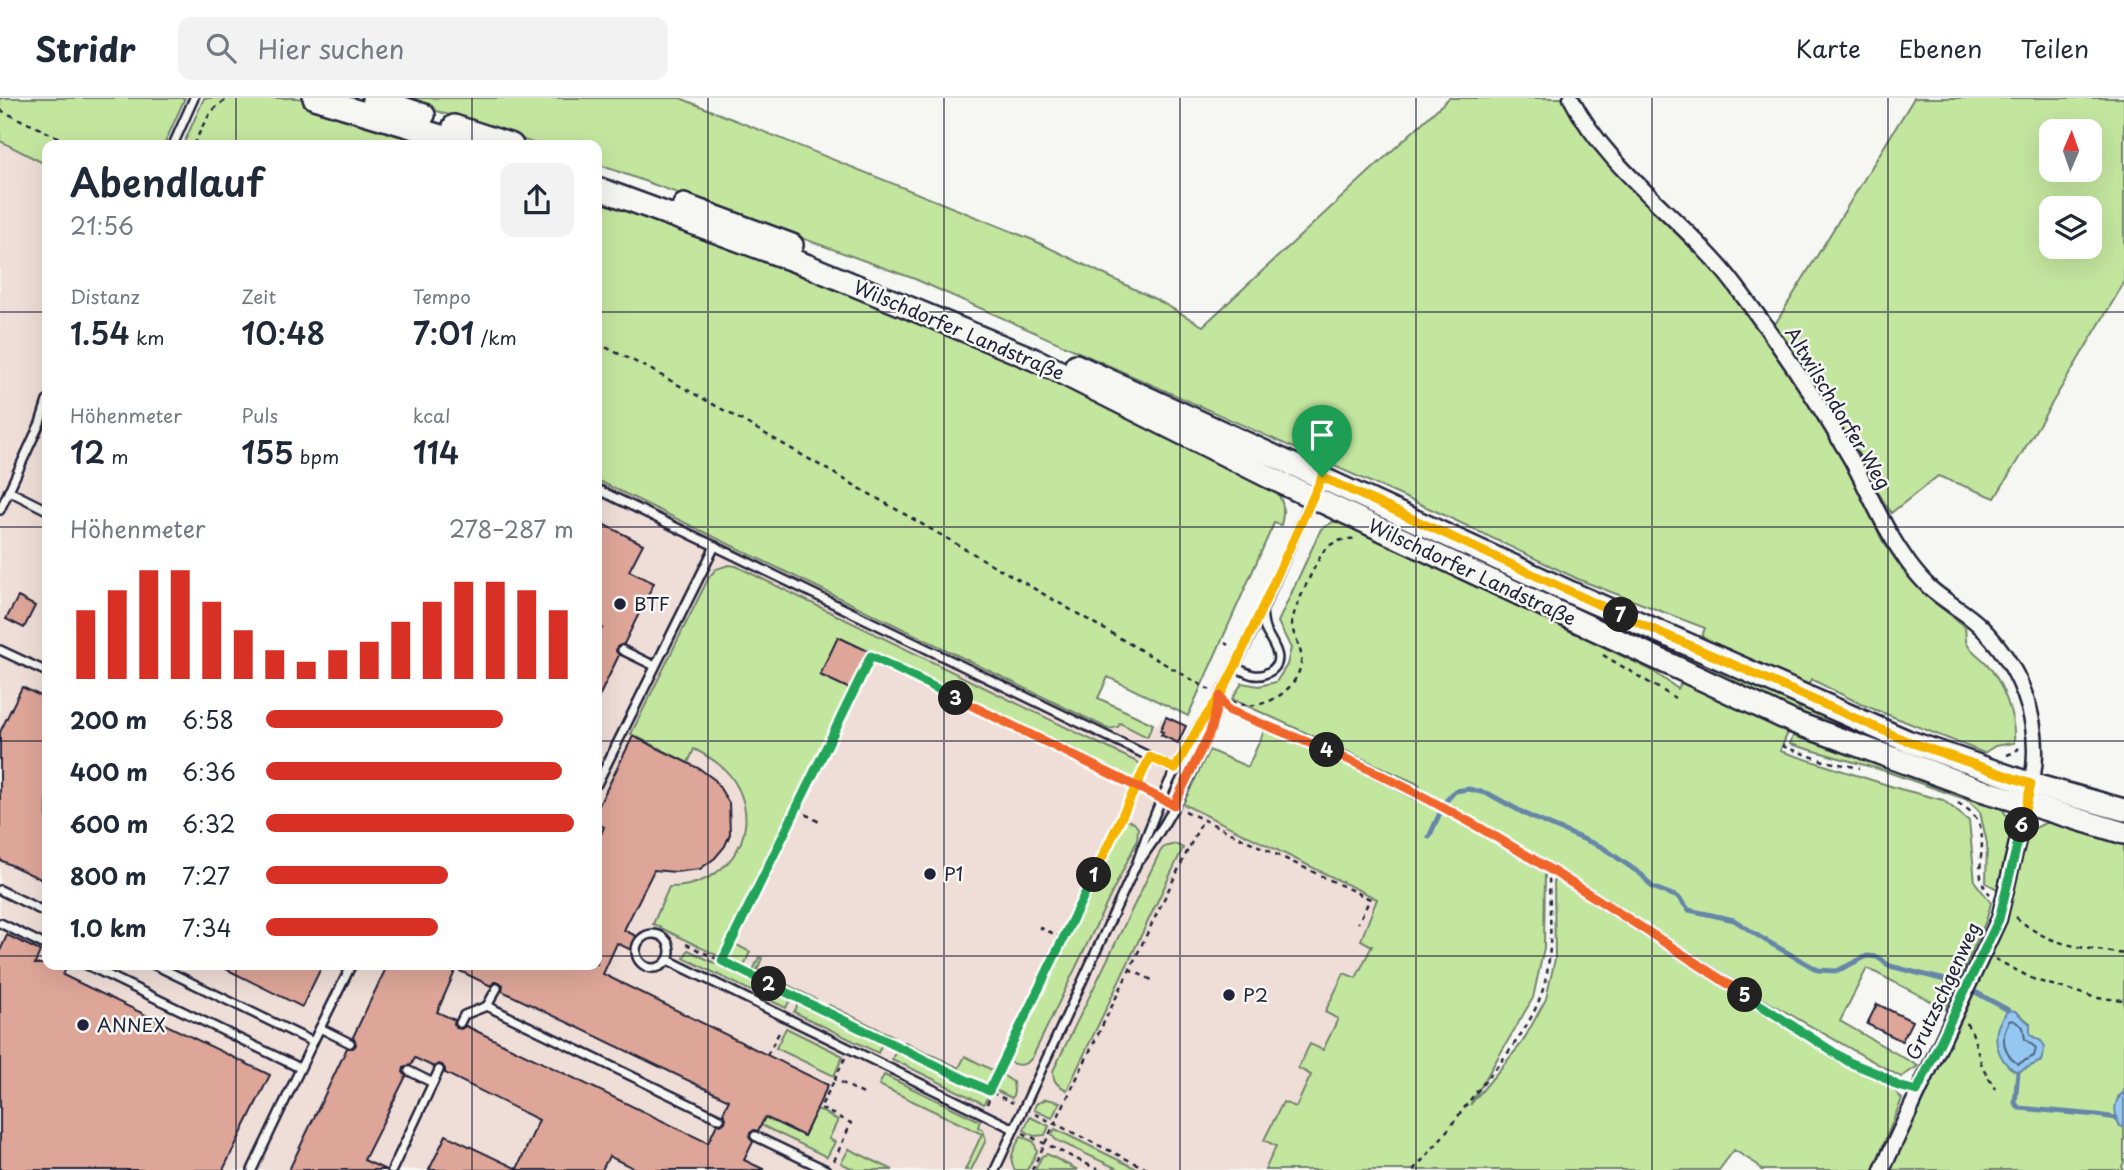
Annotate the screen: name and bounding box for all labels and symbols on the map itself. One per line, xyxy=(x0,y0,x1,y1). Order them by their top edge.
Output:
north arrow xyxy=(2039,119,2102,182)
street label: Wilschdorfer Landstraße xyxy=(850,272,1069,386)
street label: Altwilschdorfer Weg xyxy=(1779,321,1898,494)
pin xyxy=(1292,405,1352,477)
street label: Wilschdorfer Landstraße xyxy=(1364,511,1581,632)
place label: BTF xyxy=(634,589,670,617)
marker: BTF xyxy=(612,596,628,612)
pin: 7 xyxy=(1604,598,1638,632)
pin: 3 xyxy=(939,680,974,716)
pin: 4 xyxy=(1310,732,1344,768)
pin: 6 xyxy=(2004,808,2039,842)
pin: 1 xyxy=(1076,858,1112,892)
place label: P1 xyxy=(944,859,963,887)
marker: P1 xyxy=(922,866,938,882)
street label: Grutzschgenweg xyxy=(1898,917,1986,1064)
pin: 2 xyxy=(752,966,786,1001)
pin: 5 xyxy=(1728,978,1762,1012)
place label: P2 xyxy=(1243,980,1268,1008)
marker: P2 xyxy=(1221,987,1237,1003)
place label: ANNEX xyxy=(97,1010,165,1038)
marker: ANNEX xyxy=(75,1017,91,1033)

